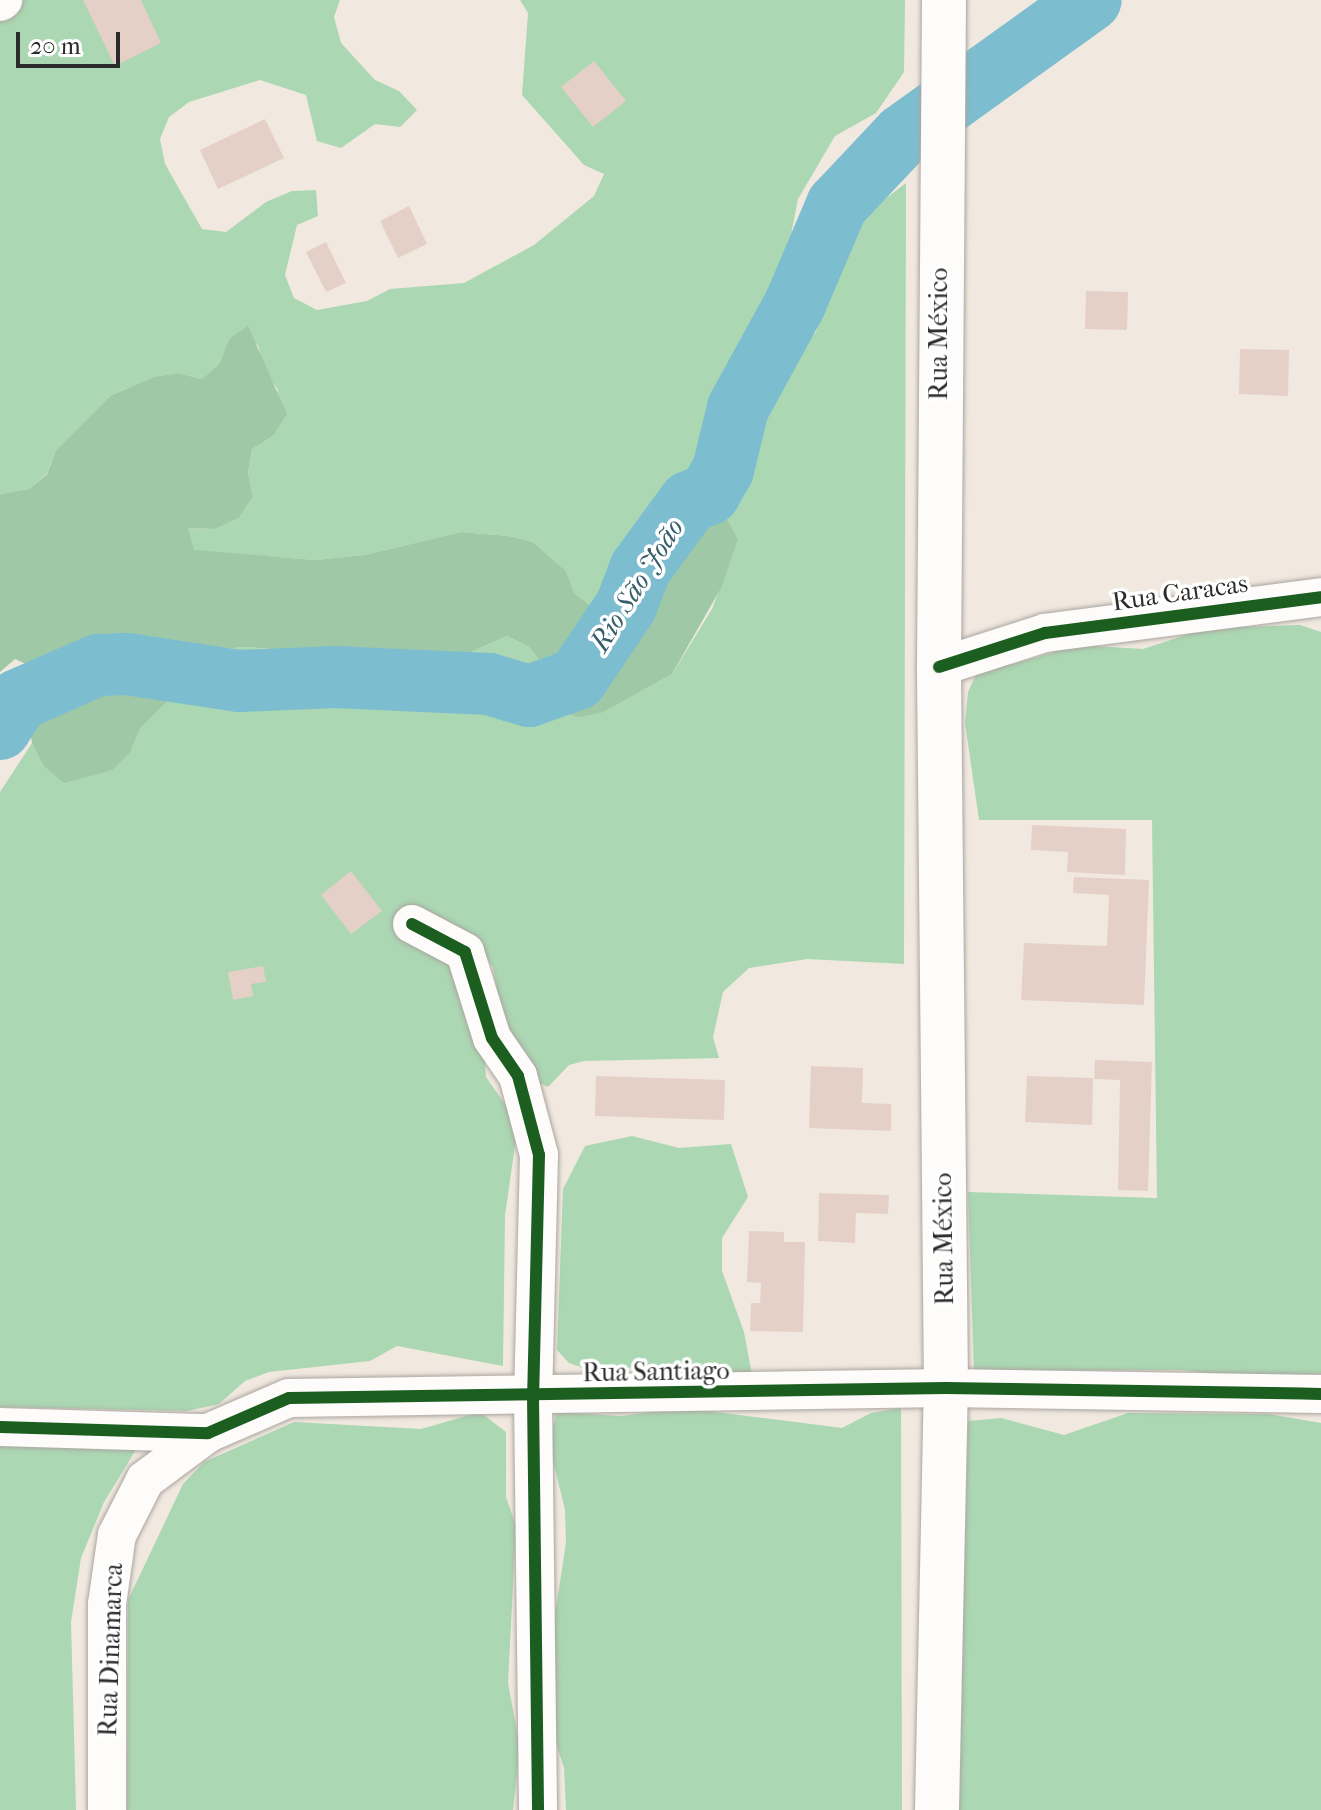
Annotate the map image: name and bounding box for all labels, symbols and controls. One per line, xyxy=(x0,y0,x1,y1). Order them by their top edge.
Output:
scale bar xyxy=(20,16,124,66)
text: 20 m xyxy=(30,32,81,60)
street label: Rua México xyxy=(923,268,955,400)
water label: Rio São João xyxy=(583,512,691,658)
street label: Rua Caracas xyxy=(1110,568,1250,618)
street label: Rua México xyxy=(927,1172,961,1306)
street label: Rua Santiago xyxy=(582,1355,730,1389)
street label: Rua Dinamarca xyxy=(92,1563,130,1737)

